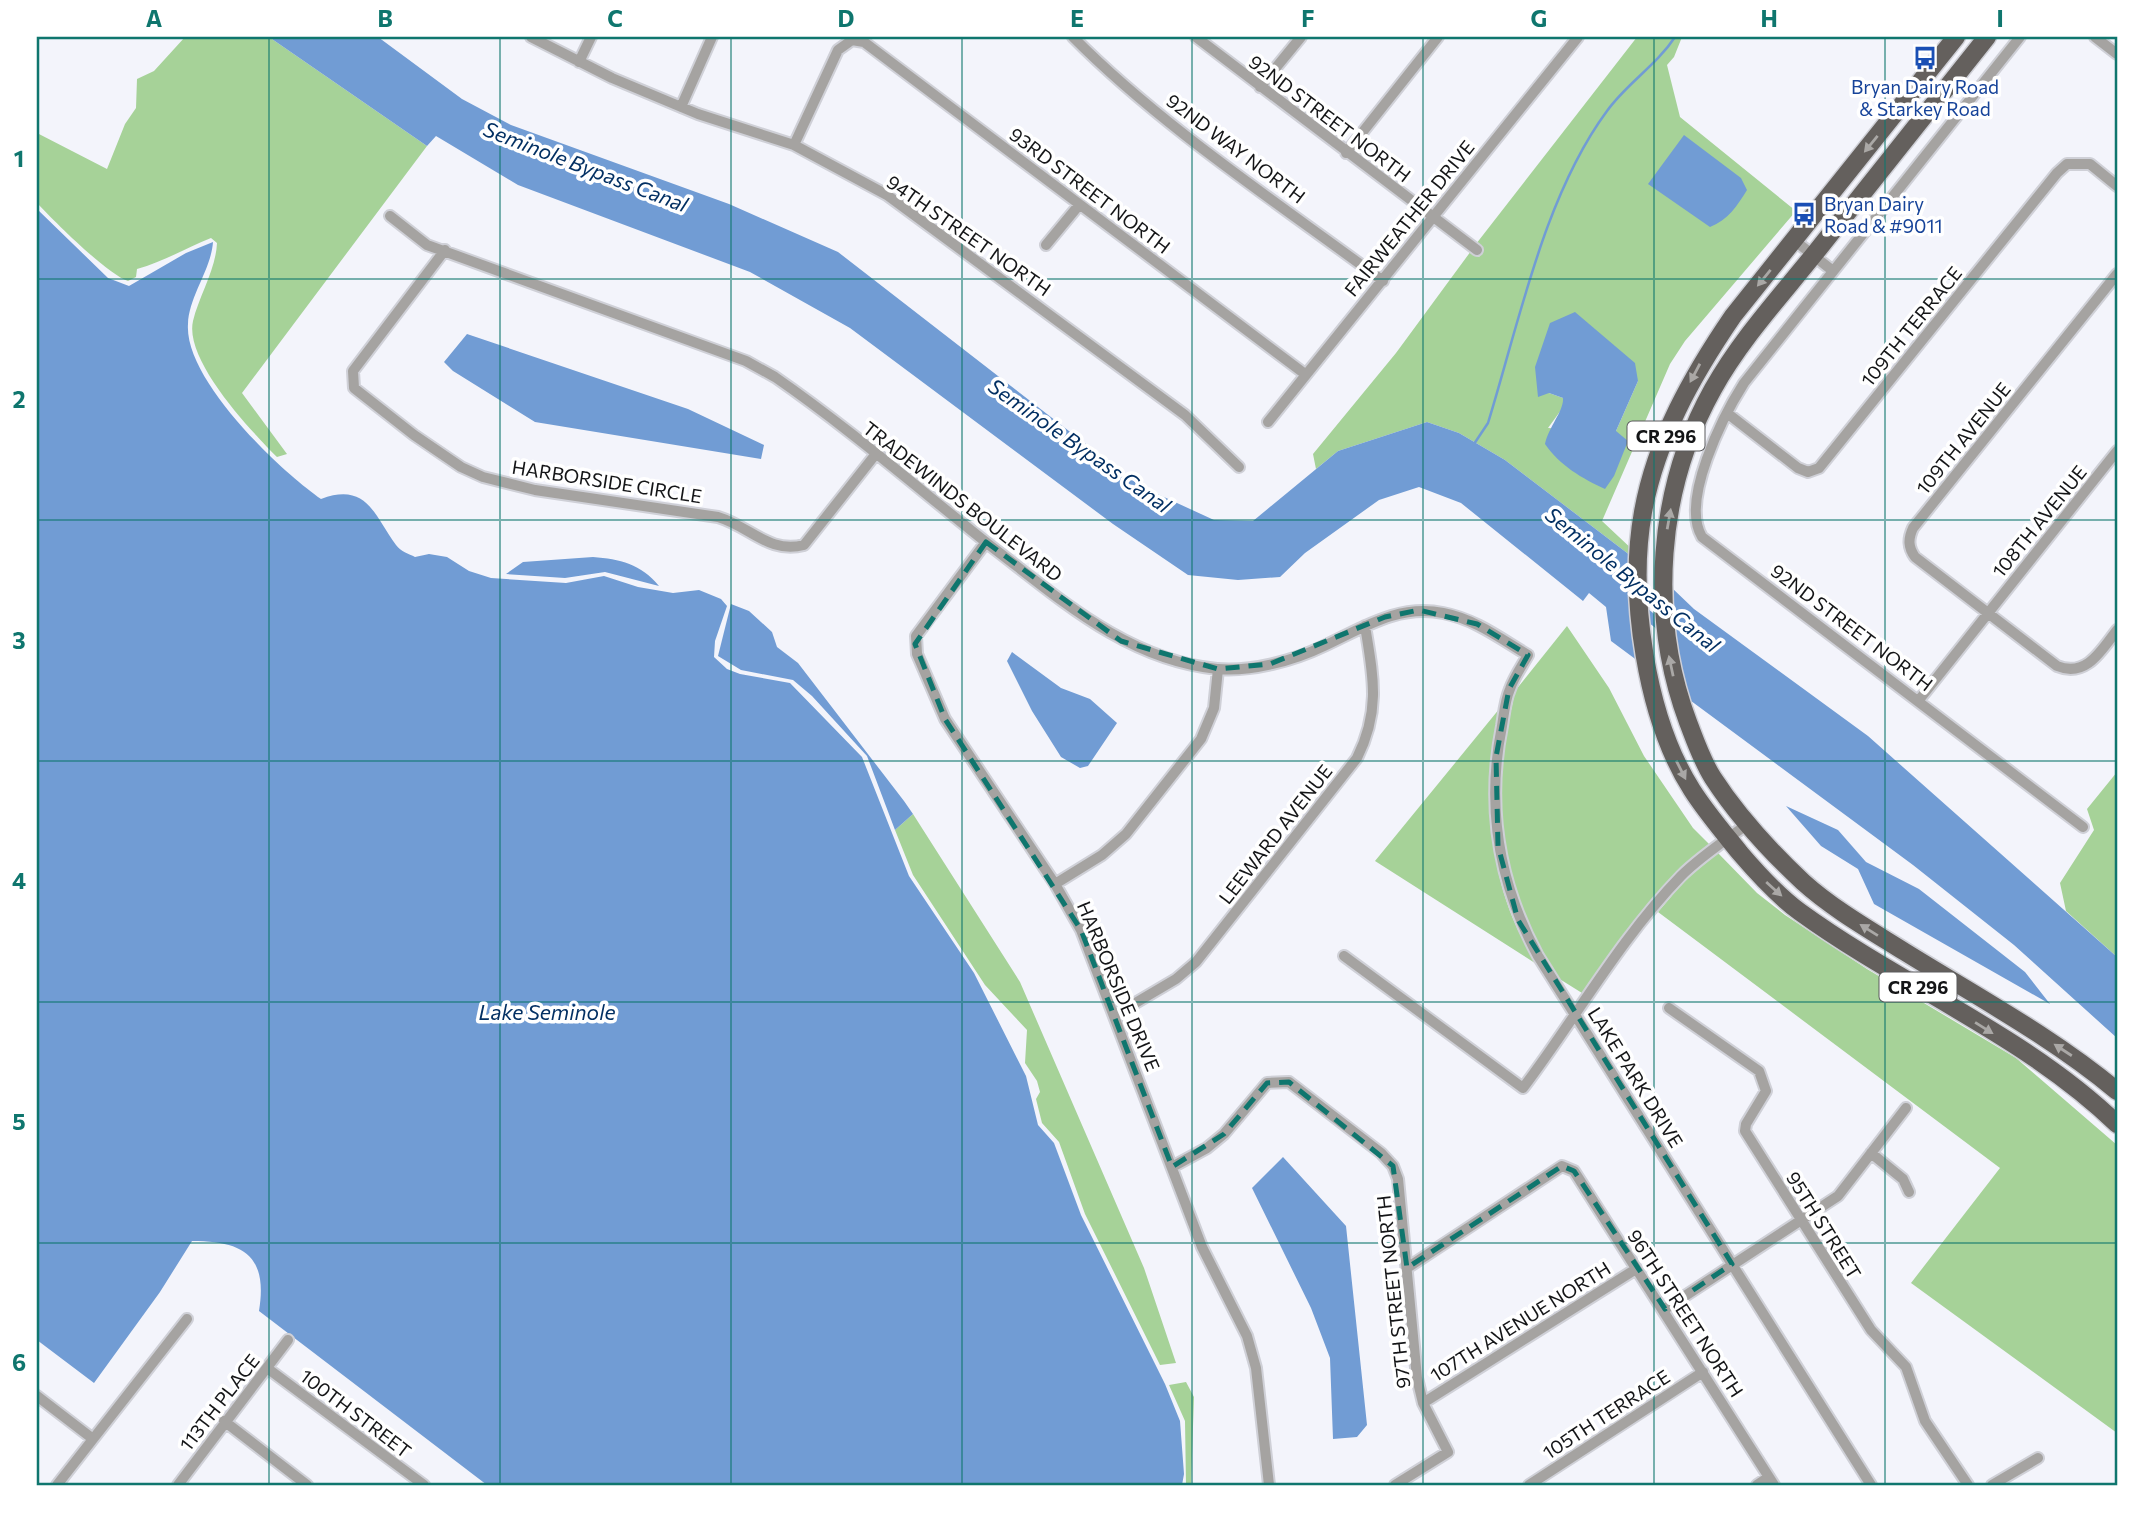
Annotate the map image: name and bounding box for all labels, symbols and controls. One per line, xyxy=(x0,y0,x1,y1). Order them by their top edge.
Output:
text: A xyxy=(146,4,163,32)
text: B xyxy=(377,4,393,32)
text: C xyxy=(607,4,623,32)
text: D xyxy=(838,4,855,32)
text: E xyxy=(1070,4,1084,32)
text: F xyxy=(1301,4,1315,32)
text: G xyxy=(1531,4,1547,32)
text: H xyxy=(1760,4,1778,32)
text: I xyxy=(1996,4,2004,32)
bus stop icon: Bryan Dairy Road & Starkey Road xyxy=(1911,44,1939,72)
street label: 92ND STREET NORTH xyxy=(1245,50,1415,186)
place label: Bryan Dairy Road & Starkey Road xyxy=(1851,75,1999,120)
street label: 92ND WAY NORTH xyxy=(1162,88,1310,208)
water label: Seminole Bypass Canal xyxy=(480,116,692,217)
street label: 93RD STREET NORTH xyxy=(1005,122,1175,258)
one-way arrow xyxy=(1864,135,1879,152)
street label: FAIRWEATHER DRIVE xyxy=(1339,136,1479,300)
text: 1 xyxy=(14,144,24,172)
street label: 94TH STREET NORTH xyxy=(883,170,1055,300)
place label: Bryan Dairy Road & #9011 xyxy=(1824,192,1943,237)
bus stop icon: Bryan Dairy Road & #9011 xyxy=(1790,200,1818,228)
street label: 109TH TERRACE xyxy=(1856,262,1966,390)
one-way arrow xyxy=(1756,269,1771,287)
one-way arrow xyxy=(1689,364,1701,383)
water label: Seminole Bypass Canal xyxy=(984,373,1176,518)
street label: 109TH AVENUE xyxy=(1911,378,2015,498)
text: 2 xyxy=(12,385,26,413)
street label: TRADEWINDS BOULEVARD xyxy=(859,416,1067,586)
road number: CR 296 xyxy=(1628,422,1704,450)
street label: HARBORSIDE CIRCLE xyxy=(510,455,704,507)
street label: 108TH AVENUE xyxy=(1987,461,2091,581)
water label: Seminole Bypass Canal xyxy=(1541,501,1726,657)
one-way arrow xyxy=(1664,508,1675,530)
street label: 92ND STREET NORTH xyxy=(1767,559,1937,695)
text: 3 xyxy=(12,626,26,654)
one-way arrow xyxy=(1666,655,1677,677)
street label: LEEWARD AVENUE xyxy=(1213,760,1337,908)
one-way arrow xyxy=(1676,760,1687,780)
text: 4 xyxy=(12,866,26,894)
one-way arrow xyxy=(1765,881,1783,897)
street label: HARBORSIDE DRIVE xyxy=(1073,898,1165,1074)
one-way arrow xyxy=(1860,924,1879,937)
road number: CR 296 xyxy=(1880,972,1956,1002)
water label: Lake Seminole xyxy=(478,999,616,1024)
street label: LAKE PARK DRIVE xyxy=(1584,1003,1688,1151)
one-way arrow xyxy=(1974,1021,1994,1034)
one-way arrow xyxy=(2053,1044,2072,1057)
text: 5 xyxy=(12,1107,26,1135)
street label: 95TH STREET xyxy=(1782,1167,1866,1283)
street label: 97TH STREET NORTH xyxy=(1371,1194,1415,1390)
street label: 96TH STREET NORTH xyxy=(1623,1225,1749,1401)
street label: 107TH AVENUE NORTH xyxy=(1426,1256,1614,1386)
text: 6 xyxy=(12,1348,26,1376)
street label: 113TH PLACE xyxy=(174,1349,264,1455)
street label: 100TH STREET xyxy=(296,1364,416,1462)
street label: 105TH TERRACE xyxy=(1538,1364,1674,1464)

